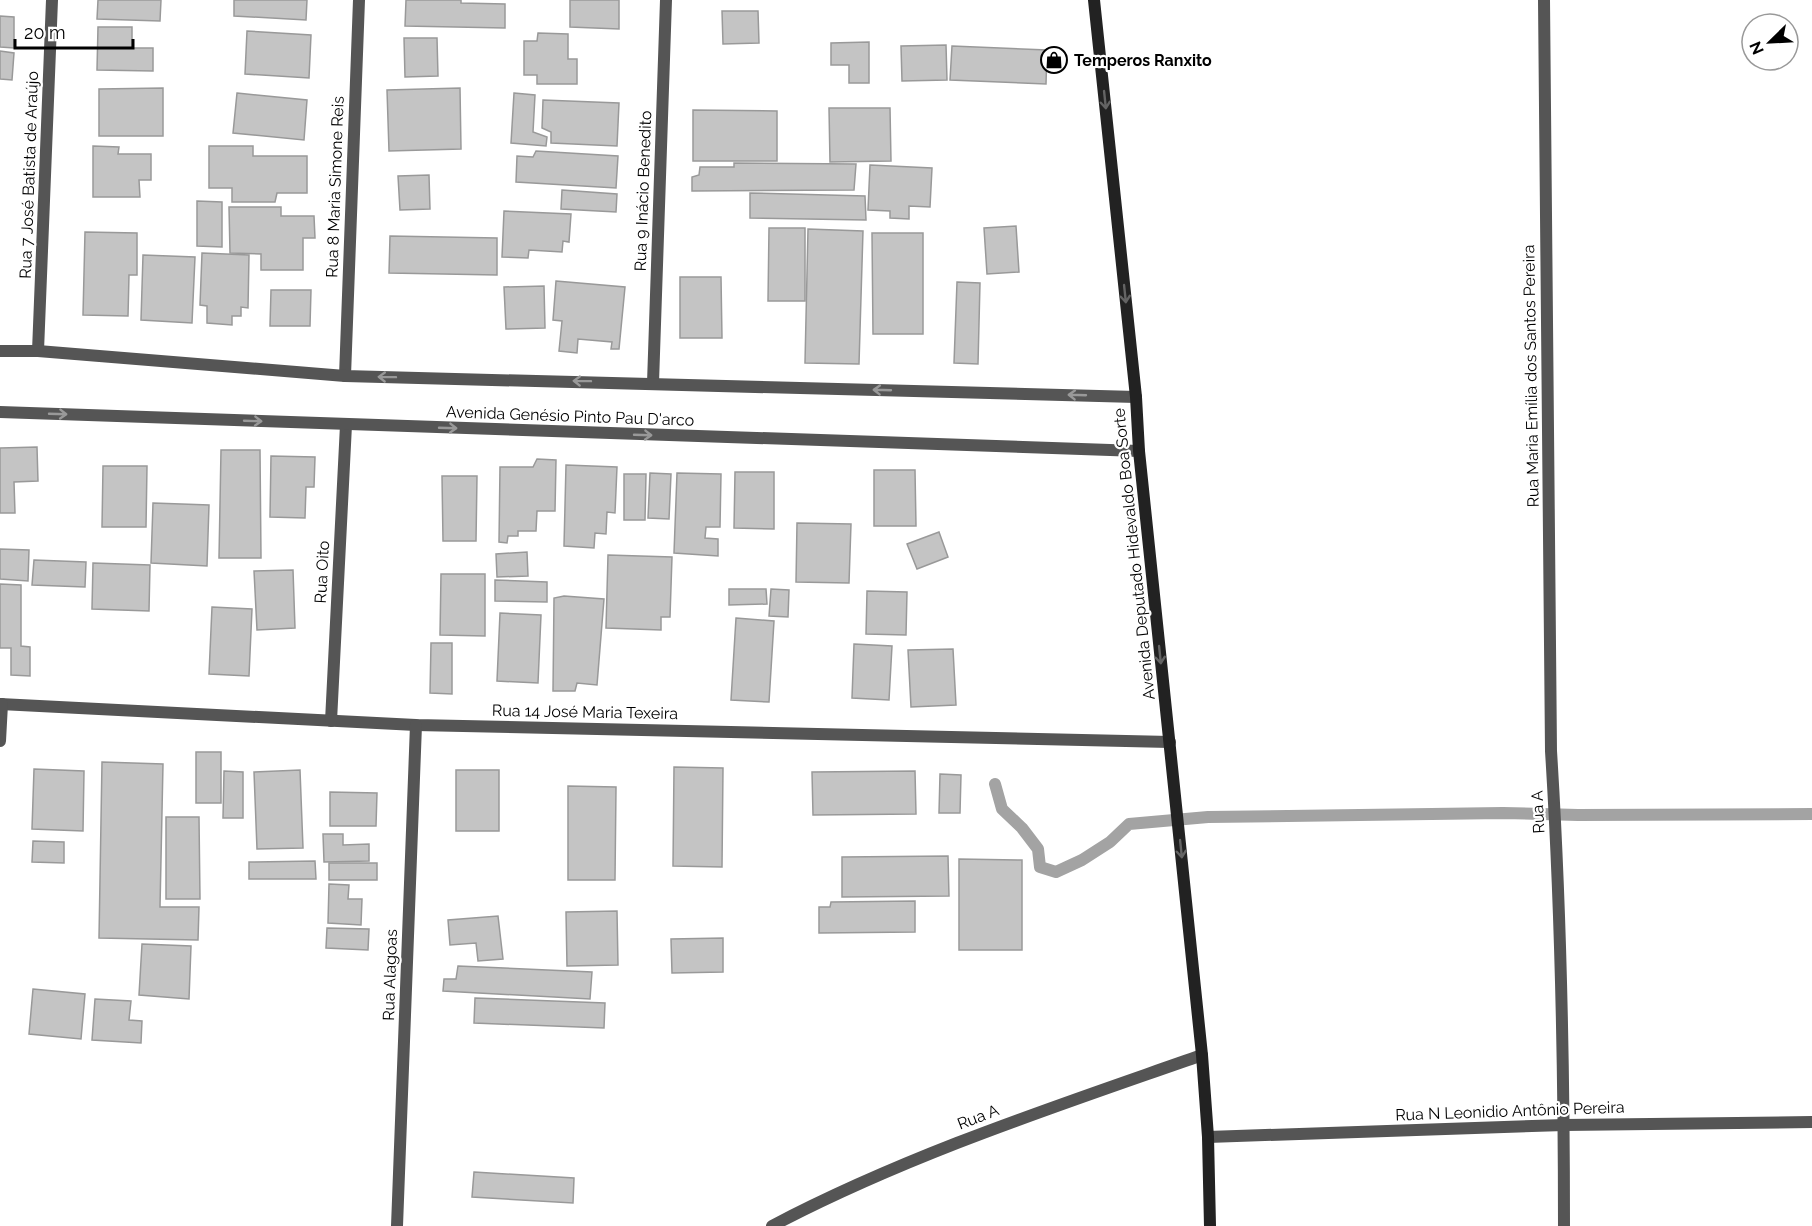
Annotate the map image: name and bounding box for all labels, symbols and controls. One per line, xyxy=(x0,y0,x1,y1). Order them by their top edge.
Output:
scale bar xyxy=(15,12,134,50)
north arrow xyxy=(1740,12,1800,72)
text: 20 m xyxy=(24,22,66,43)
text: N xyxy=(1746,38,1768,57)
shop icon: Temperos Ranxito xyxy=(1039,45,1069,75)
place label: Temperos Ranxito xyxy=(1074,51,1212,70)
street label: Rua 7 José Batista de Araújo xyxy=(16,71,42,279)
one-way arrow xyxy=(1100,90,1111,109)
street label: Rua 8 Maria Simone Reis xyxy=(322,96,348,278)
street label: Rua 9 Inácio Benedito xyxy=(631,110,655,272)
street label: Rua Maria Emília dos Santos Pereira xyxy=(1519,244,1543,508)
one-way arrow xyxy=(1120,283,1131,303)
one-way arrow xyxy=(378,371,398,383)
one-way arrow xyxy=(573,376,593,387)
one-way arrow xyxy=(873,384,893,395)
one-way arrow xyxy=(1068,389,1088,401)
street label: Avenida Genésio Pinto Pau D'arco xyxy=(446,402,694,430)
street label: Avenida Deputado Hidevaldo Boa Sorte xyxy=(1109,407,1159,701)
one-way arrow xyxy=(48,408,68,420)
one-way arrow xyxy=(243,416,263,427)
one-way arrow xyxy=(438,423,458,434)
one-way arrow xyxy=(633,429,653,440)
street label: Rua Oito xyxy=(311,540,333,604)
one-way arrow xyxy=(1155,645,1166,665)
street label: Rua 14 José Maria Texeira xyxy=(492,701,678,723)
street label: Rua A xyxy=(1527,790,1549,834)
one-way arrow xyxy=(1176,839,1187,859)
street label: Rua Alagoas xyxy=(379,928,401,1021)
street label: Rua N Leonidio Antônio Pereira xyxy=(1395,1098,1625,1124)
street label: Rua A xyxy=(955,1100,1002,1134)

